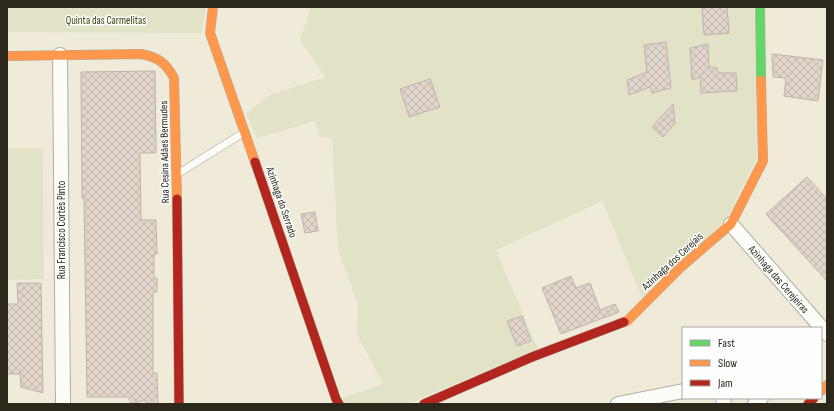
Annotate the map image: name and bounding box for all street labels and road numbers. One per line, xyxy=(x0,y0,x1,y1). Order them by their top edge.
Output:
street label: Rua Cesina Adães Bermudes xyxy=(157,101,172,203)
street label: Azinhaga do Serrado xyxy=(263,164,300,240)
street label: Rua Francisco Cortês Pinto xyxy=(55,180,68,279)
street label: Azinhaga dos Cerejais xyxy=(638,230,706,294)
street label: Azinhaga das Cerejeiras xyxy=(745,242,812,316)

